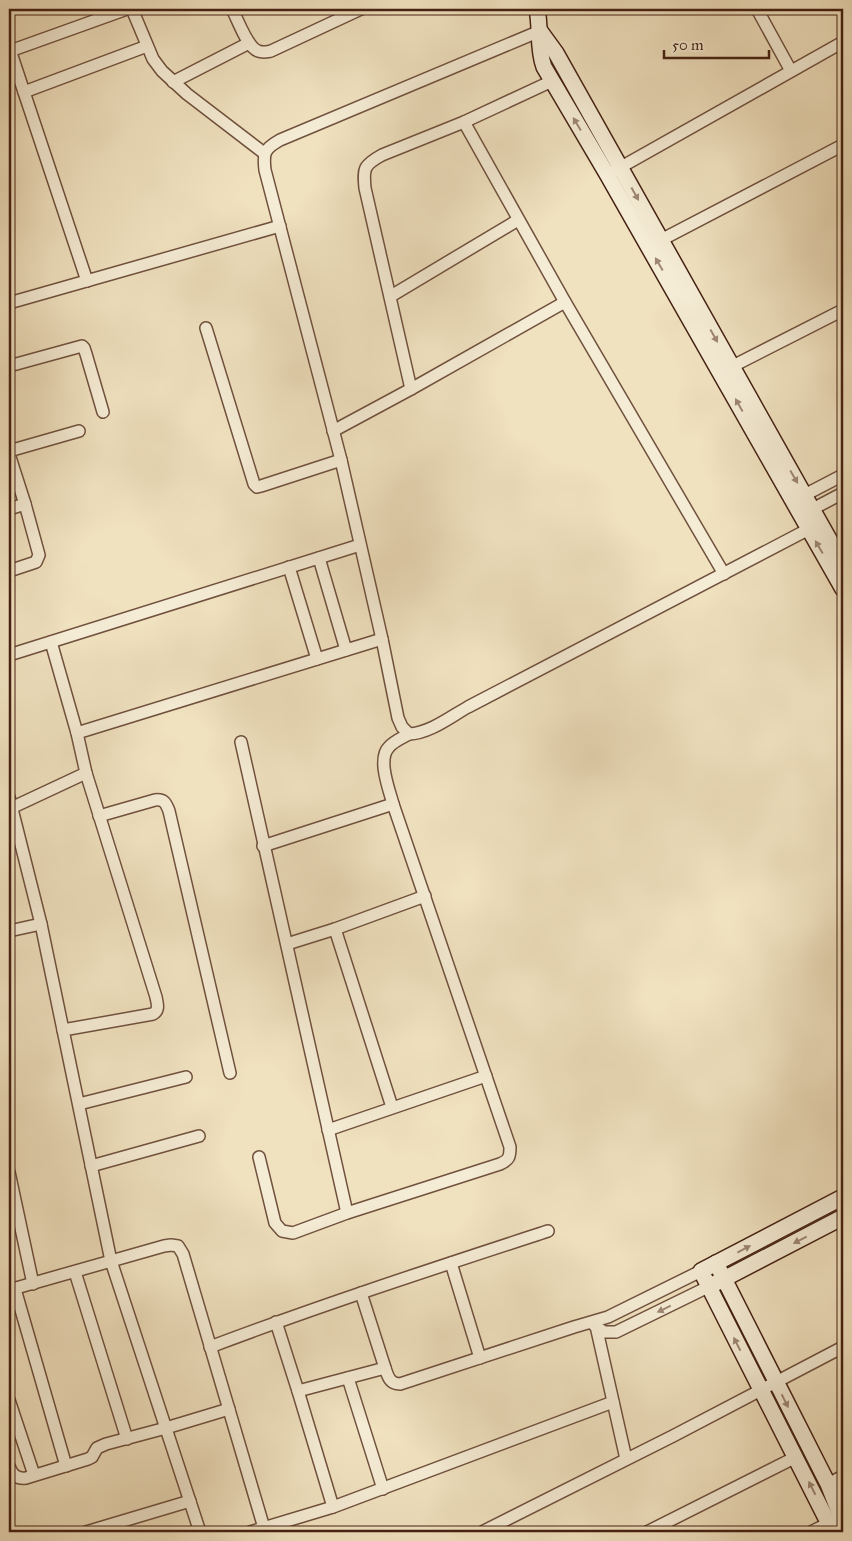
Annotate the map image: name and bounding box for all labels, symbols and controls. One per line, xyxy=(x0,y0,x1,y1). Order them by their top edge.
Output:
scale bar xyxy=(664,28,770,60)
text: 50 m xyxy=(672,36,704,54)
one-way arrow xyxy=(573,117,582,130)
one-way arrow xyxy=(631,186,639,201)
one-way arrow xyxy=(654,258,663,271)
one-way arrow xyxy=(710,328,718,343)
one-way arrow xyxy=(735,399,744,412)
one-way arrow xyxy=(790,470,798,485)
one-way arrow xyxy=(815,540,824,553)
one-way arrow xyxy=(793,1236,807,1244)
one-way arrow xyxy=(737,1245,751,1253)
one-way arrow xyxy=(657,1305,672,1313)
one-way arrow xyxy=(733,1337,741,1351)
one-way arrow xyxy=(781,1394,789,1408)
one-way arrow xyxy=(808,1481,816,1496)

